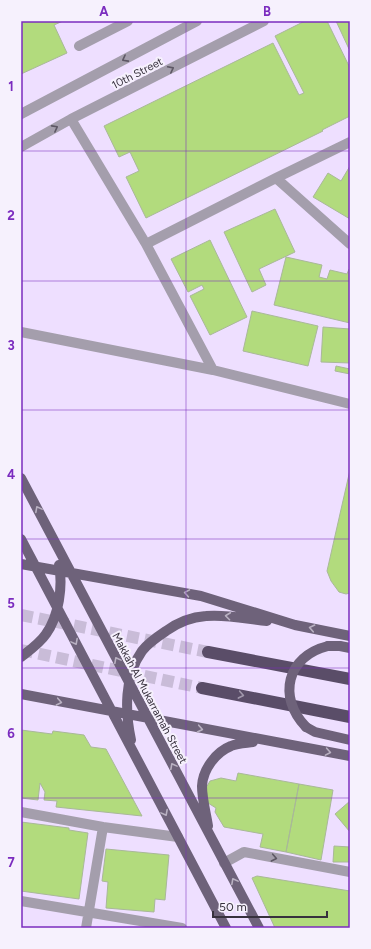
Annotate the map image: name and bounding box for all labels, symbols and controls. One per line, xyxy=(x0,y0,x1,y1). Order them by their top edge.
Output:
text: A xyxy=(99,4,109,19)
text: B xyxy=(263,4,271,19)
one-way arrow xyxy=(122,54,129,62)
street label: 10th Street xyxy=(110,55,165,92)
one-way arrow xyxy=(167,66,174,74)
text: 1 xyxy=(8,79,14,94)
one-way arrow xyxy=(51,125,58,133)
text: 2 xyxy=(7,208,15,223)
text: 3 xyxy=(7,338,15,353)
text: 4 xyxy=(7,467,15,482)
one-way arrow xyxy=(35,506,42,513)
one-way arrow xyxy=(184,589,190,598)
text: 5 xyxy=(7,596,15,611)
one-way arrow xyxy=(225,612,231,621)
one-way arrow xyxy=(309,625,315,633)
street label: Makkah Al Mukarramah Street xyxy=(109,631,190,766)
one-way arrow xyxy=(70,637,78,645)
one-way arrow xyxy=(114,656,122,664)
one-way arrow xyxy=(237,691,244,699)
one-way arrow xyxy=(56,697,62,706)
one-way arrow xyxy=(197,724,203,732)
text: 6 xyxy=(7,726,15,741)
one-way arrow xyxy=(325,748,331,756)
one-way arrow xyxy=(171,763,178,771)
one-way arrow xyxy=(160,808,168,816)
one-way arrow xyxy=(271,853,277,861)
text: 7 xyxy=(7,855,15,870)
one-way arrow xyxy=(232,878,239,885)
scale bar xyxy=(213,893,327,919)
text: 50 m xyxy=(219,900,247,914)

